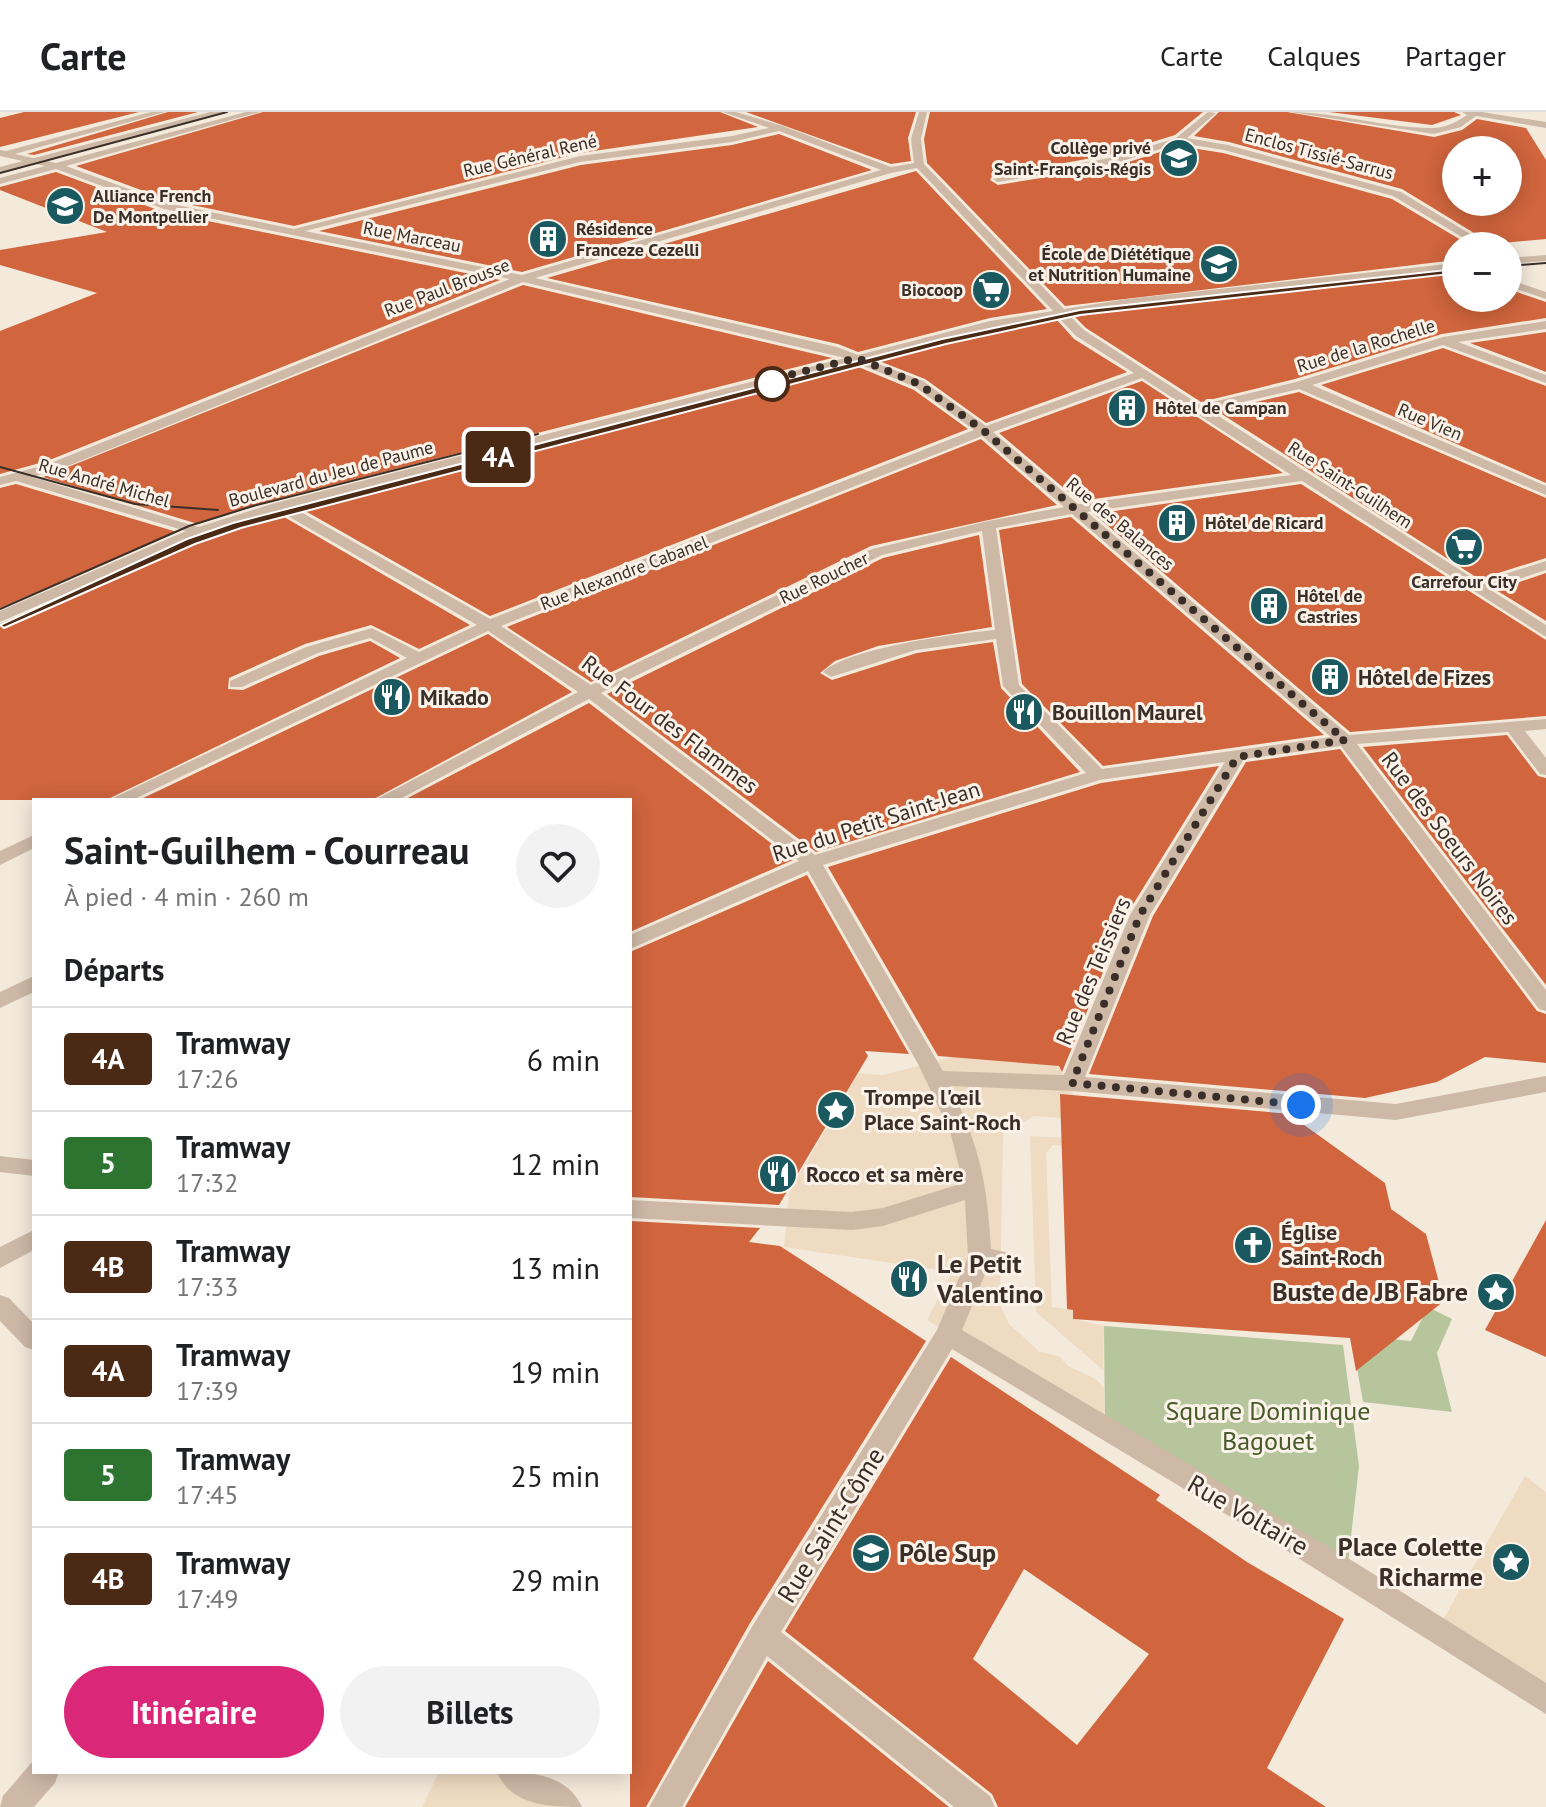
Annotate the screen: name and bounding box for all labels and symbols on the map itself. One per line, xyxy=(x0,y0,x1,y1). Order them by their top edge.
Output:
street label: Enclos Tissié-Sarrus xyxy=(1242,123,1396,184)
street label: Rue Général René xyxy=(461,129,599,182)
place label: Collège privé Saint-François-Régis xyxy=(994,136,1151,180)
school or university icon: Collège privé Saint-François-Régis xyxy=(1158,137,1200,179)
place label: Alliance French De Montpellier xyxy=(93,184,211,228)
school or university icon: Alliance French De Montpellier xyxy=(44,185,86,227)
street label: Rue Marceau xyxy=(361,216,463,257)
place label: Résidence Franceze Cezelli xyxy=(576,217,699,261)
building icon: Résidence Franceze Cezelli xyxy=(527,218,569,260)
place label: École de Diététique et Nutrition Humaine xyxy=(1028,242,1191,286)
school or university icon: École de Diététique et Nutrition Humaine xyxy=(1198,243,1240,285)
street label: Rue Paul Brousse xyxy=(381,253,513,322)
supermarket icon: Biocoop xyxy=(970,269,1012,311)
place label: Biocoop xyxy=(901,278,963,301)
street label: Rue de la Rochelle xyxy=(1294,314,1438,377)
unlabelled marker xyxy=(755,367,789,401)
building icon: Hôtel de Campan xyxy=(1106,387,1148,429)
place label: Hôtel de Campan xyxy=(1155,396,1286,419)
street label: Rue Vien xyxy=(1395,398,1466,445)
line badge: 4A xyxy=(462,431,534,483)
street label: Boulevard du Jeu de Paume xyxy=(226,435,436,512)
street label: Rue Saint-Guilhem xyxy=(1284,436,1417,533)
street label: Rue André Michel xyxy=(36,453,173,512)
street label: Rue des Balances xyxy=(1062,472,1179,575)
building icon: Hôtel de Ricard xyxy=(1156,502,1198,544)
place label: Hôtel de Ricard xyxy=(1205,511,1323,534)
supermarket icon: Carrefour City xyxy=(1443,526,1485,568)
street label: Rue Alexandre Cabanel xyxy=(537,530,712,615)
street label: Rue Roucher xyxy=(775,546,872,609)
place label: Carrefour City xyxy=(1411,570,1517,593)
place label: Hôtel de Castries xyxy=(1297,584,1362,628)
building icon: Hôtel de Castries xyxy=(1248,585,1290,627)
street label: Rue Four des Flammes xyxy=(576,649,764,799)
building icon: Hôtel de Fizes xyxy=(1309,656,1351,698)
place label: Hôtel de Fizes xyxy=(1358,663,1491,691)
restaurant icon: Mikado xyxy=(371,676,413,718)
place label: Mikado xyxy=(420,683,489,711)
restaurant icon: Bouillon Maurel xyxy=(1003,691,1045,733)
place label: Bouillon Maurel xyxy=(1052,698,1203,726)
street label: Rue des Soeurs Noires xyxy=(1376,746,1524,930)
street label: Rue du Petit Saint-Jean xyxy=(769,774,983,868)
street label: Rue des Teissiers xyxy=(1049,893,1137,1049)
place label: Trompe l'œil Place Saint-Roch xyxy=(864,1083,1021,1136)
your location xyxy=(1281,1085,1321,1125)
place icon: Trompe l'œil Place Saint-Roch xyxy=(815,1089,857,1131)
restaurant icon: Rocco et sa mère xyxy=(757,1153,799,1195)
place label: Rocco et sa mère xyxy=(806,1160,964,1188)
place label: Église Saint-Roch xyxy=(1281,1218,1382,1271)
church icon: Église Saint-Roch xyxy=(1232,1224,1274,1266)
place label: Le Petit Valentino xyxy=(936,1247,1043,1310)
restaurant icon: Le Petit Valentino xyxy=(888,1258,930,1300)
place icon: Buste de JB Fabre xyxy=(1475,1271,1517,1313)
place label: Buste de JB Fabre xyxy=(1272,1275,1468,1308)
park label: Square Dominique Bagouet xyxy=(1165,1394,1371,1457)
street label: Rue Saint-Côme xyxy=(770,1441,891,1608)
street label: Rue Voltaire xyxy=(1182,1467,1315,1562)
place label: Place Colette Richarme xyxy=(1338,1530,1483,1593)
school or university icon: Pôle Sup xyxy=(850,1532,892,1574)
place label: Pôle Sup xyxy=(899,1536,996,1569)
place icon: Place Colette Richarme xyxy=(1490,1541,1532,1583)

